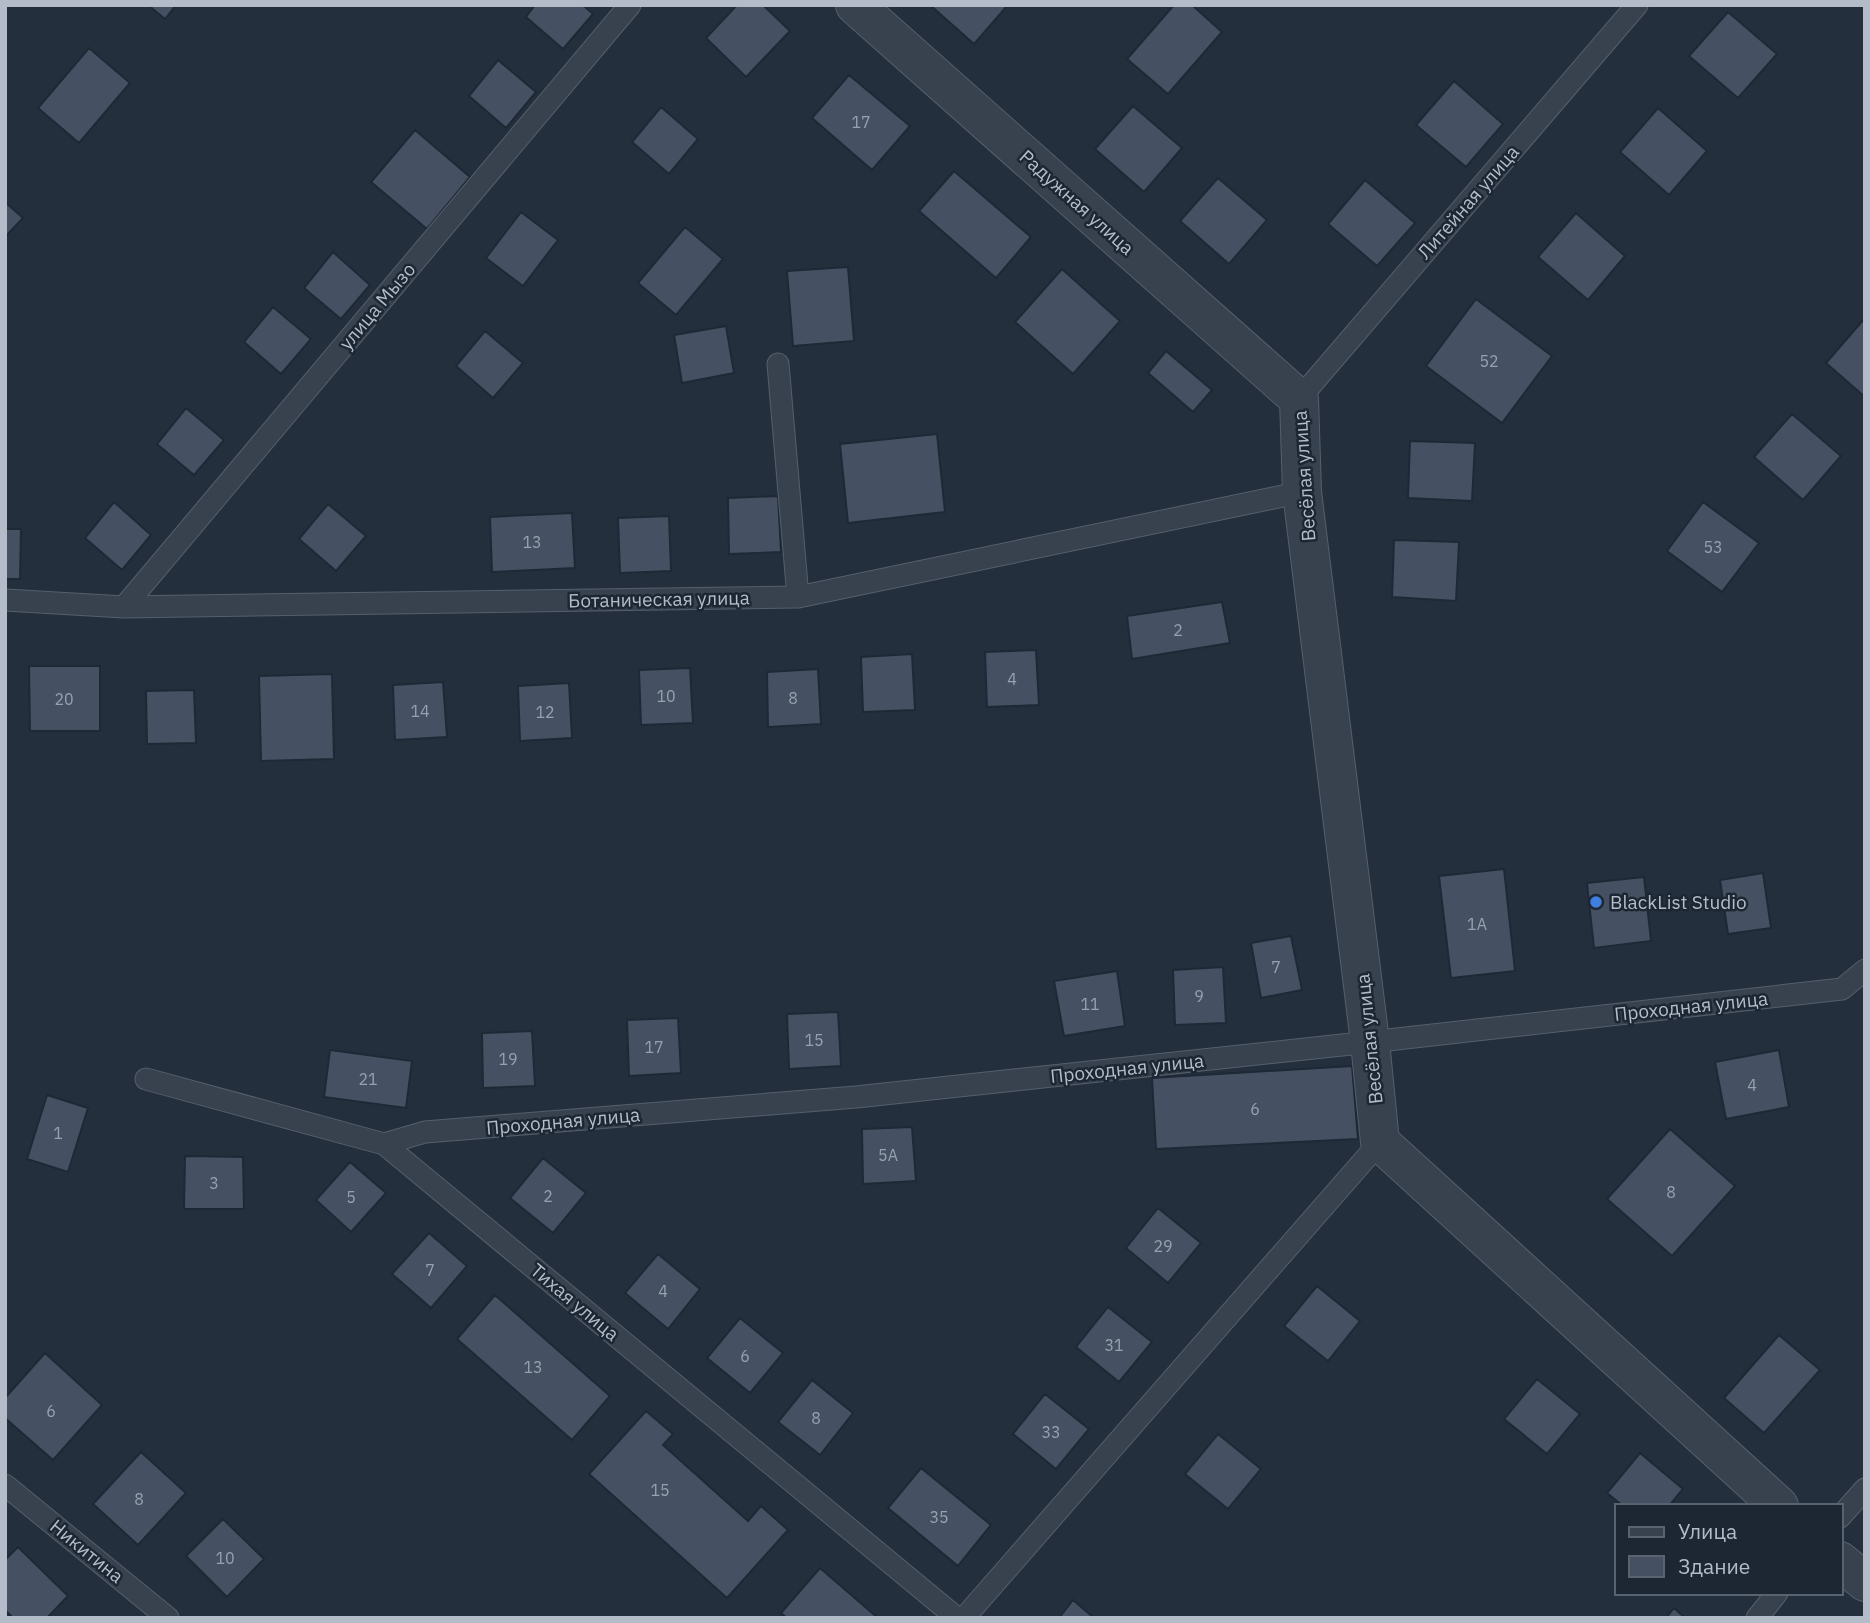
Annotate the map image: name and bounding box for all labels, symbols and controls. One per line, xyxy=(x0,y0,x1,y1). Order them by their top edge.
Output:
house number: 17 xyxy=(851,112,871,132)
street label: Литейная улица xyxy=(1412,140,1524,264)
street label: Радужная улица xyxy=(1015,144,1139,260)
street label: улица Мызо xyxy=(334,258,420,354)
house number: 52 xyxy=(1479,351,1499,371)
street label: Весёлая улица xyxy=(1287,410,1321,542)
house number: 13 xyxy=(522,532,542,552)
house number: 53 xyxy=(1703,537,1723,557)
street label: Ботаническая улица xyxy=(568,585,750,613)
house number: 2 xyxy=(1173,620,1183,640)
house number: 4 xyxy=(1007,669,1017,689)
house number: 10 xyxy=(656,686,676,706)
house number: 8 xyxy=(788,688,798,708)
house number: 20 xyxy=(54,689,74,709)
house number: 14 xyxy=(410,701,430,721)
house number: 12 xyxy=(535,702,555,722)
place label: BlackList Studio xyxy=(1610,890,1747,914)
marker: BlackList Studio xyxy=(1588,894,1604,910)
house number: 1А xyxy=(1467,914,1487,934)
house number: 7 xyxy=(1271,957,1281,977)
street label: Весёлая улица xyxy=(1350,973,1388,1105)
house number: 9 xyxy=(1194,986,1204,1006)
street label: Проходная улица xyxy=(1613,986,1769,1026)
house number: 11 xyxy=(1080,994,1100,1014)
house number: 15 xyxy=(804,1030,824,1050)
house number: 17 xyxy=(644,1037,664,1057)
street label: Проходная улица xyxy=(1049,1048,1205,1088)
house number: 19 xyxy=(498,1049,518,1069)
house number: 21 xyxy=(358,1069,378,1089)
house number: 4 xyxy=(1747,1075,1757,1095)
house number: 6 xyxy=(1250,1099,1260,1119)
street label: Проходная улица xyxy=(485,1102,641,1140)
house number: 1 xyxy=(53,1123,63,1143)
house number: 5А xyxy=(878,1145,898,1165)
house number: 3 xyxy=(209,1173,219,1193)
house number: 8 xyxy=(1666,1182,1676,1202)
house number: 2 xyxy=(543,1186,553,1206)
house number: 5 xyxy=(346,1187,356,1207)
house number: 29 xyxy=(1153,1236,1173,1256)
street label: Тихая улица xyxy=(526,1258,624,1346)
house number: 7 xyxy=(425,1260,435,1280)
house number: 4 xyxy=(658,1281,668,1301)
house number: 31 xyxy=(1104,1335,1124,1355)
house number: 6 xyxy=(740,1346,750,1366)
house number: 13 xyxy=(523,1357,543,1377)
house number: 6 xyxy=(46,1401,56,1421)
house number: 8 xyxy=(811,1408,821,1428)
house number: 33 xyxy=(1041,1422,1061,1442)
house number: 15 xyxy=(650,1480,670,1500)
house number: 8 xyxy=(134,1489,144,1509)
legend xyxy=(1615,1504,1842,1595)
house number: 35 xyxy=(929,1507,949,1527)
street label: Никитина xyxy=(45,1514,129,1588)
text: Улица xyxy=(1678,1517,1737,1545)
house number: 10 xyxy=(215,1548,235,1568)
text: Здание xyxy=(1678,1552,1750,1580)

